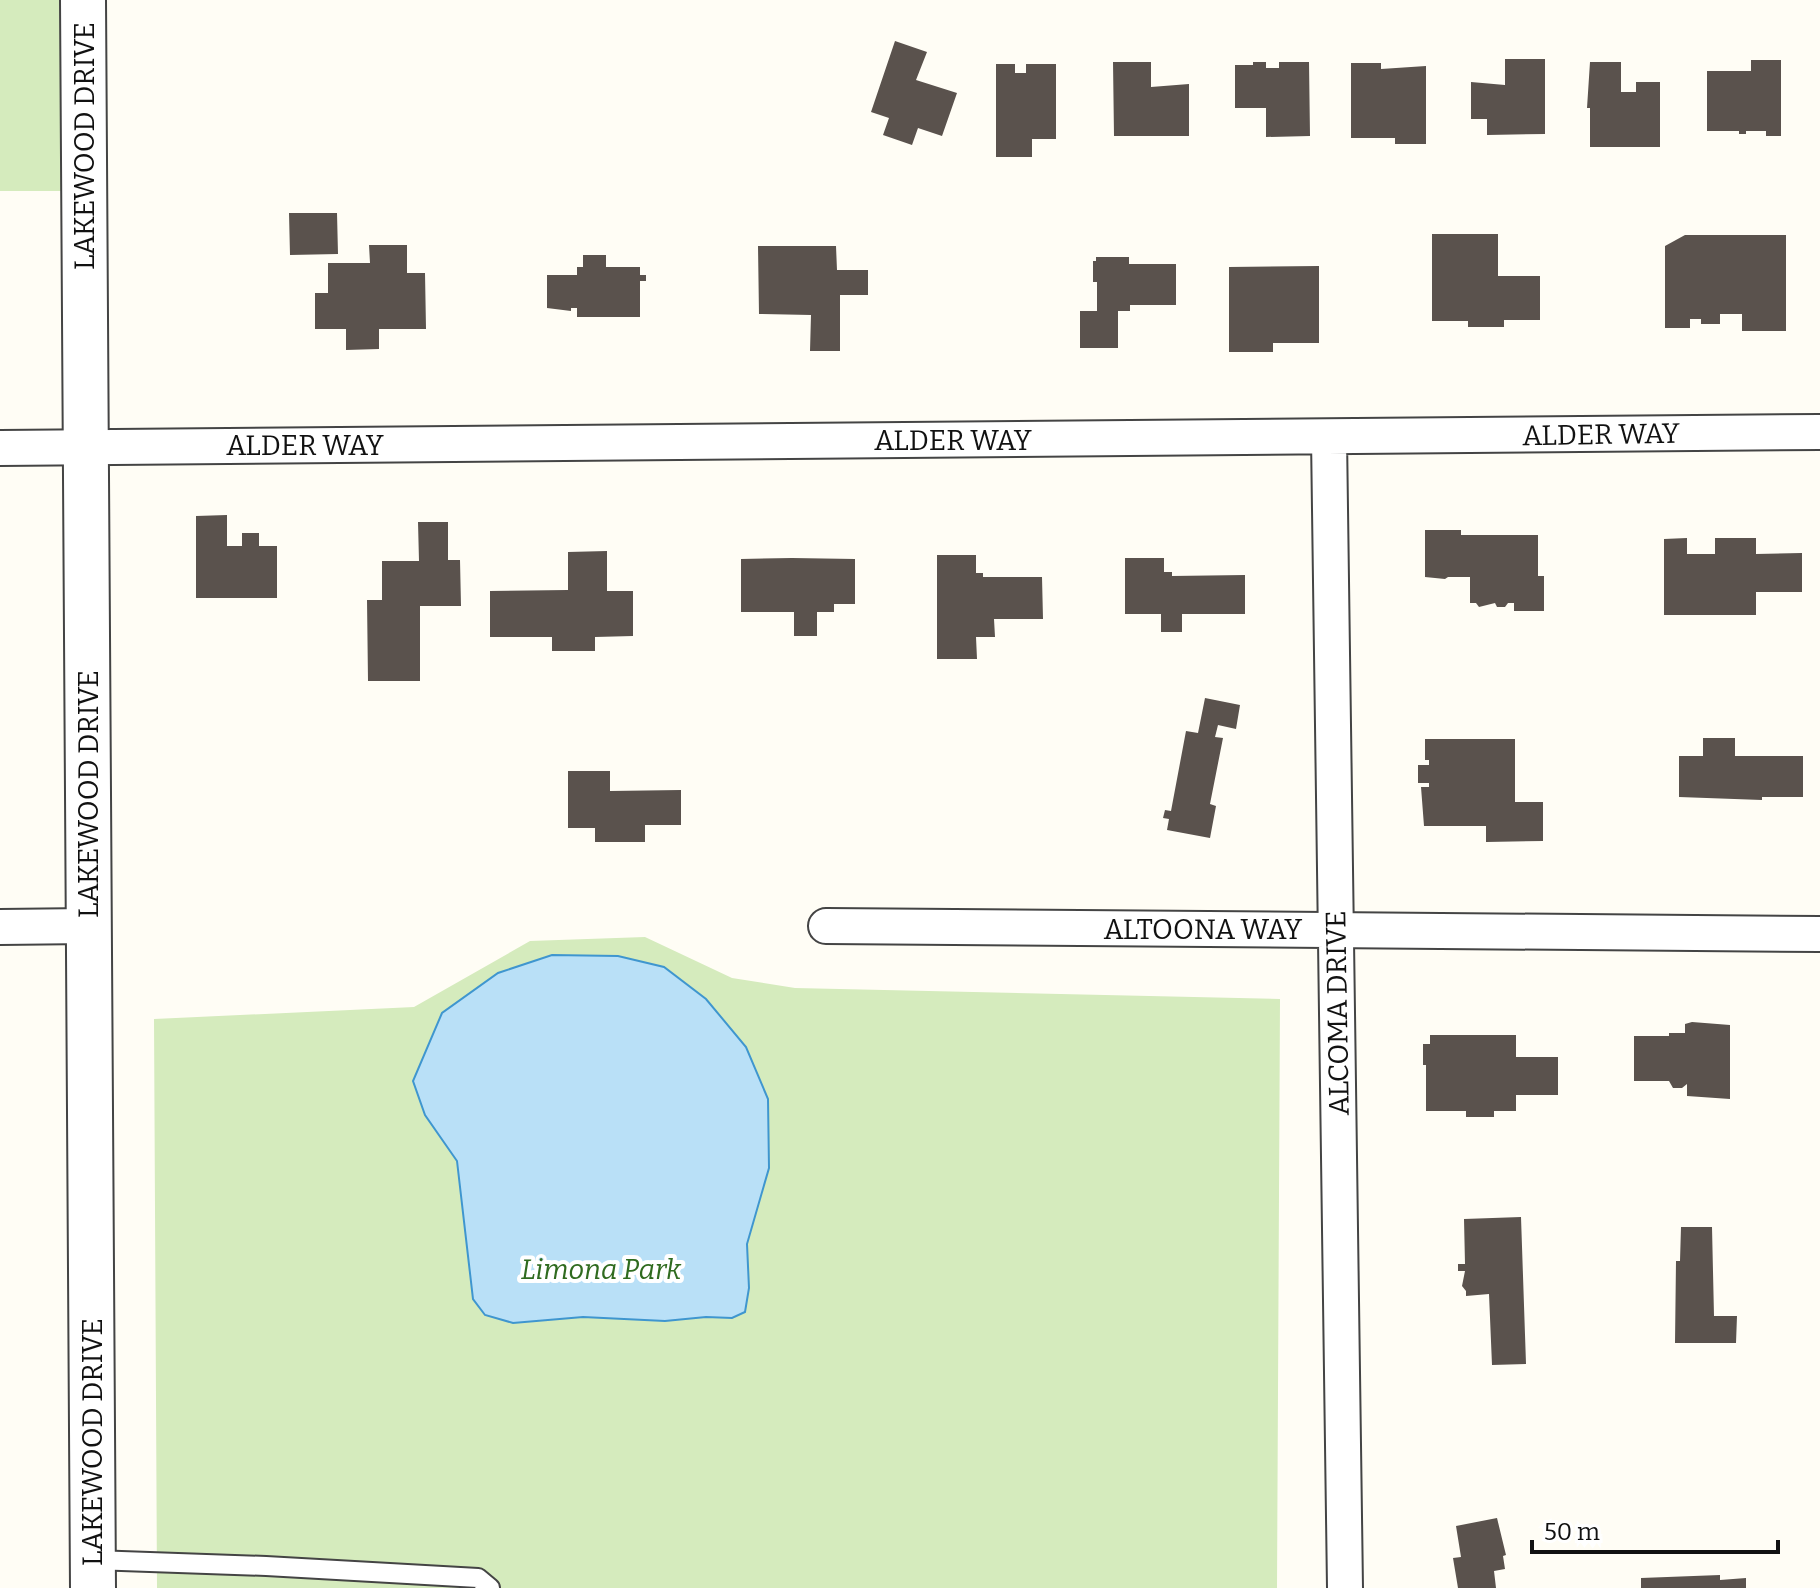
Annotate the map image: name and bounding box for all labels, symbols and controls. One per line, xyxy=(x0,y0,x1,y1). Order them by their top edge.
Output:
street label: LAKEWOOD DRIVE xyxy=(68,22,101,270)
street label: ALDER WAY xyxy=(1522,417,1680,452)
street label: ALDER WAY xyxy=(874,424,1032,457)
street label: ALDER WAY xyxy=(226,429,384,462)
street label: LAKEWOOD DRIVE xyxy=(72,670,105,918)
street label: ALCOMA DRIVE xyxy=(1319,910,1356,1116)
street label: ALTOONA WAY xyxy=(1104,913,1302,946)
park label: Limona Park xyxy=(521,1253,682,1286)
street label: LAKEWOOD DRIVE xyxy=(76,1318,109,1566)
scale bar xyxy=(1532,1504,1778,1554)
text: 50 m xyxy=(1544,1518,1600,1546)

